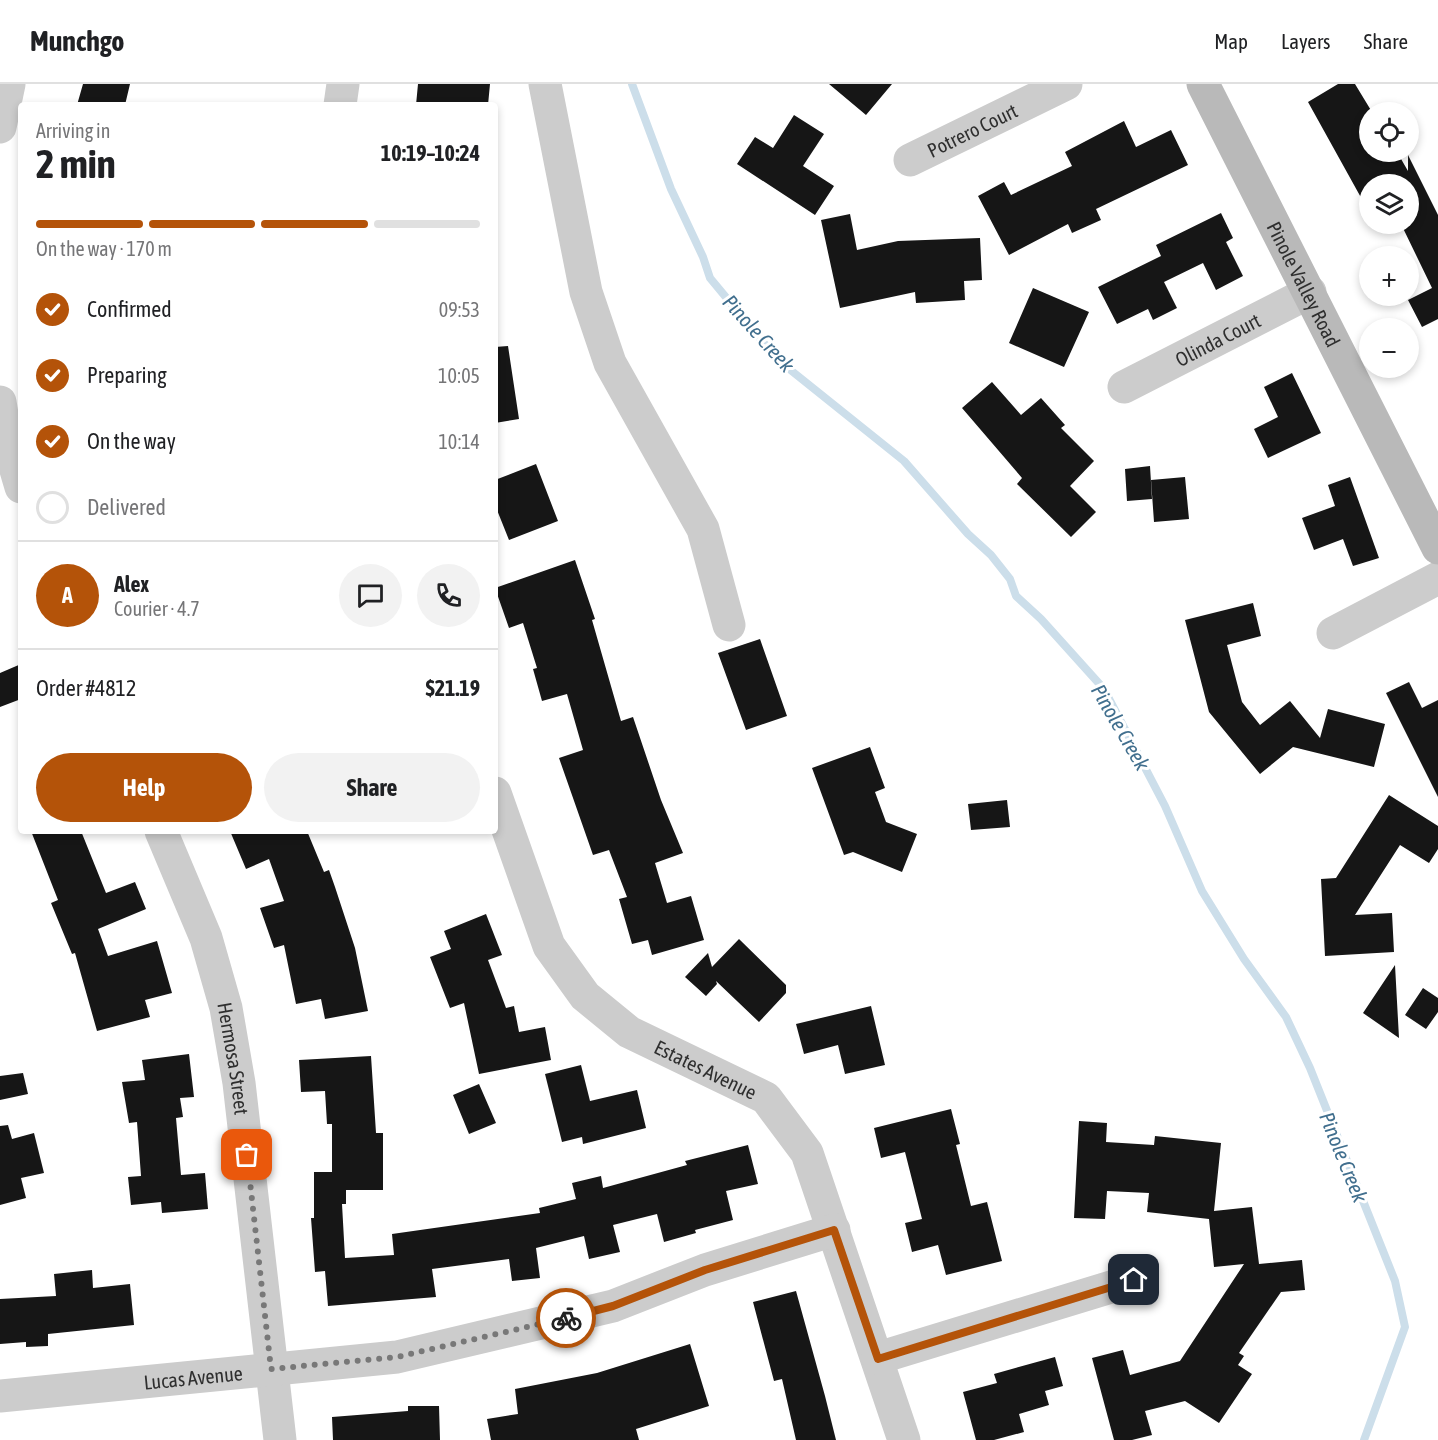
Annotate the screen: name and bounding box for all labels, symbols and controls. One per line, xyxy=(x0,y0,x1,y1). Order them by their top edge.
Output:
text: Munchgo xyxy=(30,25,124,57)
text: Map xyxy=(1214,29,1248,53)
text: Layers xyxy=(1281,29,1331,53)
text: Share xyxy=(1364,29,1408,53)
street label: Potrero Court xyxy=(923,98,1021,161)
map controls xyxy=(1359,102,1419,378)
button: locate xyxy=(1359,102,1419,162)
text: Arriving in xyxy=(36,119,110,142)
text: 10:19–10:24 xyxy=(381,140,480,166)
text: 2 min xyxy=(36,142,116,186)
button: layers xyxy=(1359,174,1419,234)
street label: Pinole Valley Road xyxy=(1263,217,1345,350)
text: On the way · 170 m xyxy=(36,237,172,260)
button: + xyxy=(1359,246,1419,306)
water label: Pinole Creek xyxy=(718,290,800,377)
icon: check xyxy=(36,293,69,326)
text: Confirmed xyxy=(87,296,172,322)
text: 09:53 xyxy=(439,298,480,321)
street label: Olinda Court xyxy=(1171,308,1264,370)
button: − xyxy=(1359,318,1419,378)
icon: check xyxy=(36,359,69,392)
text: Preparing xyxy=(87,362,167,388)
text: 10:05 xyxy=(438,364,480,387)
icon: check xyxy=(36,425,69,458)
text: On the way xyxy=(87,428,176,454)
text: 10:14 xyxy=(438,430,480,453)
text: Delivered xyxy=(87,494,166,520)
button: chat xyxy=(339,564,402,627)
button: phone xyxy=(417,564,480,627)
text: Alex xyxy=(114,571,149,597)
text: A xyxy=(62,582,73,608)
text: Courier · 4.7 xyxy=(114,597,200,620)
text: Order #4812 xyxy=(36,675,136,701)
text: $21.19 xyxy=(425,675,480,701)
water label: Pinole Creek xyxy=(1087,680,1156,775)
button: Help xyxy=(36,753,252,822)
button: Share xyxy=(264,753,480,822)
street label: Hermosa Street xyxy=(214,1000,254,1116)
street label: Estates Avenue xyxy=(651,1035,761,1103)
water label: Pinole Creek xyxy=(1315,1108,1373,1206)
pin xyxy=(221,1129,272,1180)
icon: bag xyxy=(230,1138,263,1171)
pin xyxy=(1108,1254,1159,1305)
icon: home xyxy=(1117,1263,1150,1296)
courier xyxy=(536,1288,596,1348)
icon: bike xyxy=(550,1302,583,1335)
street label: Lucas Avenue xyxy=(142,1361,244,1393)

